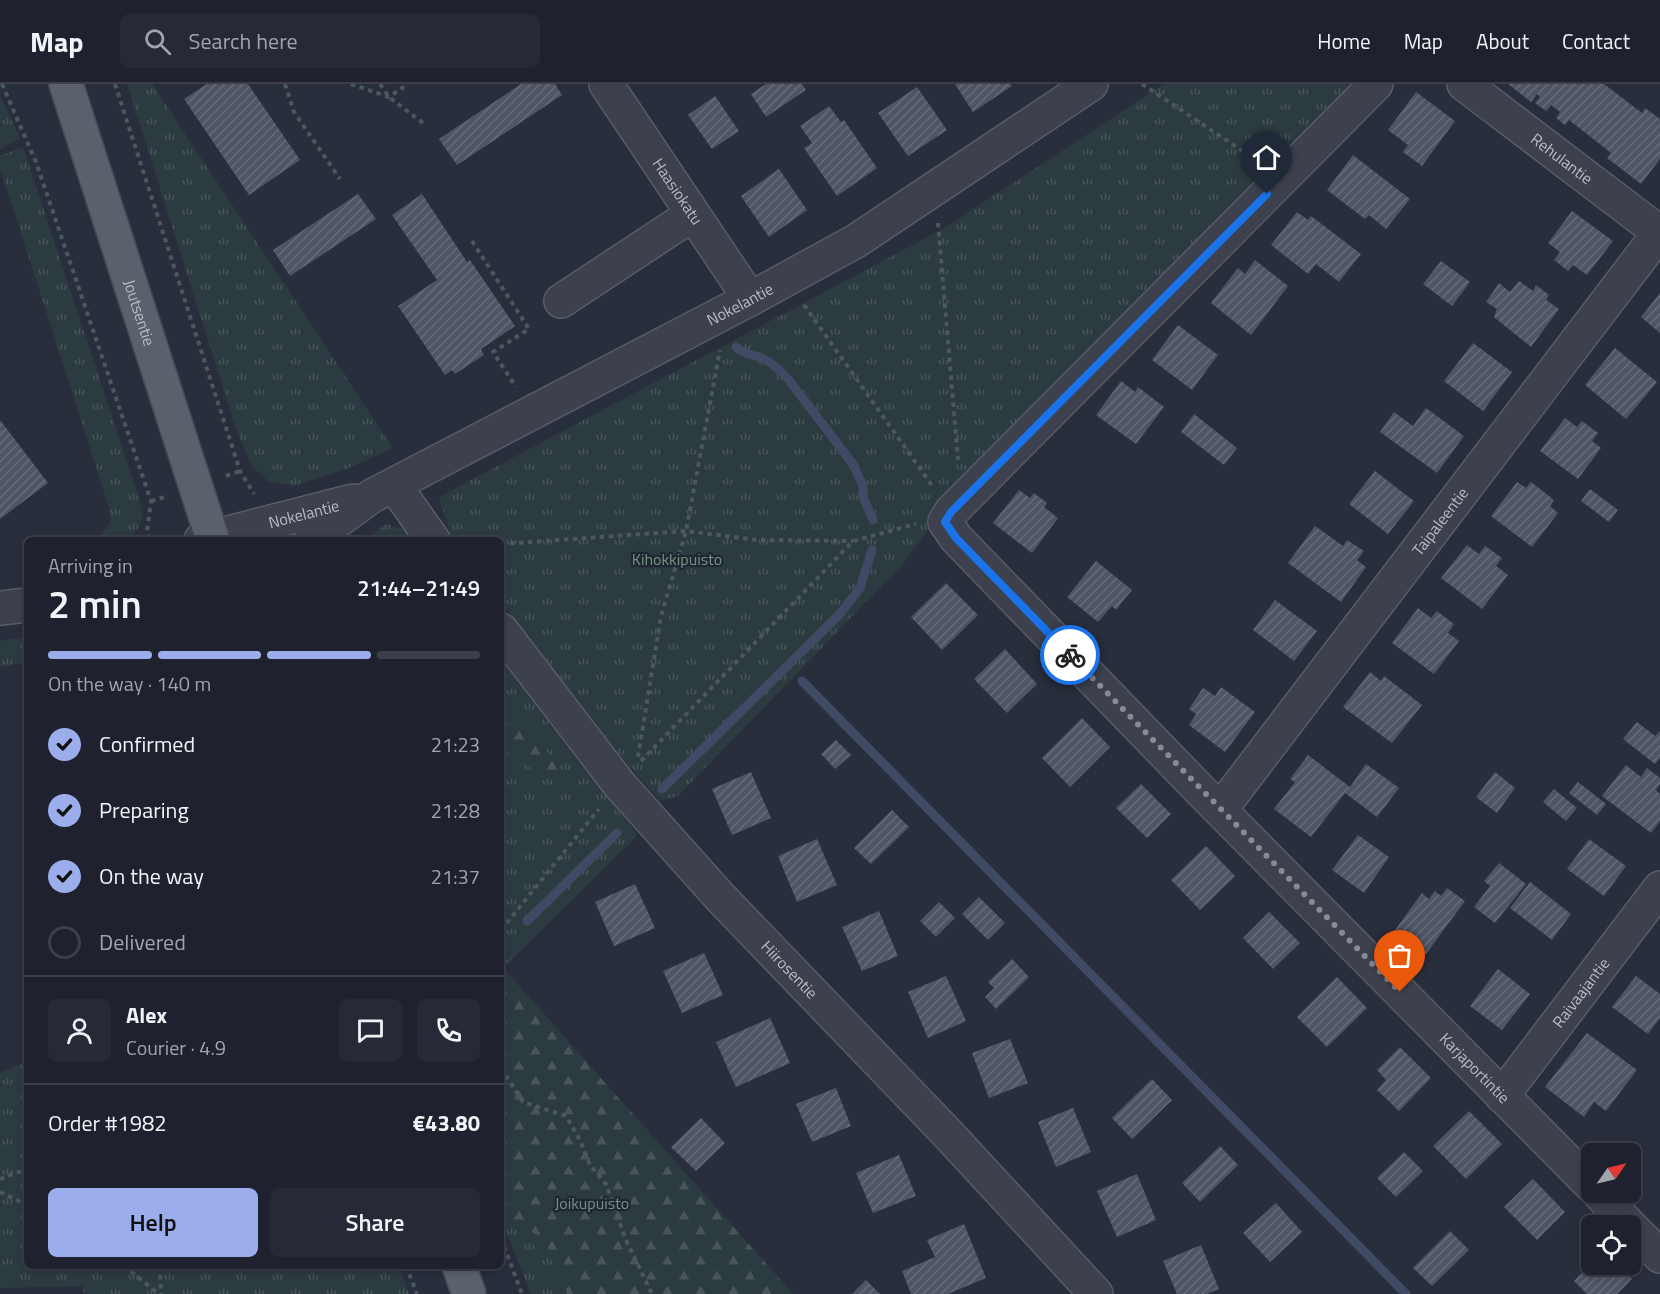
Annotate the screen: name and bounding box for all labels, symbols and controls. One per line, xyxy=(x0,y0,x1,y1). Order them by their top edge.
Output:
search box xyxy=(120,14,540,68)
text: Map xyxy=(30,20,84,63)
text: Search here xyxy=(189,24,298,58)
icon: search xyxy=(141,25,174,58)
text: Home xyxy=(1317,25,1371,57)
text: Map xyxy=(1404,25,1443,57)
text: About xyxy=(1476,25,1529,57)
text: Contact xyxy=(1562,25,1630,57)
street label: Rehulantie xyxy=(1526,127,1598,190)
pin xyxy=(1241,132,1292,194)
icon: home xyxy=(1250,141,1283,174)
street label: Haasiokatu xyxy=(647,153,709,229)
street label: Joutsentie xyxy=(118,276,162,349)
street label: Nokelantie xyxy=(702,277,777,332)
street label: Taipaleentie xyxy=(1406,482,1474,561)
street label: Nokelantie xyxy=(266,493,342,534)
park label: Kihokkipuisto xyxy=(632,547,722,571)
text: Arriving in xyxy=(48,550,133,581)
text: 21:44–21:49 xyxy=(357,571,480,605)
text: 2 min xyxy=(48,574,142,633)
courier xyxy=(1040,625,1100,685)
icon: bike xyxy=(1054,639,1087,672)
text: On the way · 140 m xyxy=(48,668,211,699)
text: Confirmed xyxy=(99,727,195,761)
icon: check xyxy=(48,728,81,761)
text: 21:23 xyxy=(431,729,480,760)
text: Preparing xyxy=(99,793,189,827)
icon: check xyxy=(48,794,81,827)
text: 21:28 xyxy=(431,795,480,826)
text: On the way xyxy=(99,859,204,893)
icon: check xyxy=(48,860,81,893)
text: 21:37 xyxy=(431,861,480,892)
text: Delivered xyxy=(99,925,186,959)
pin xyxy=(1374,930,1425,992)
street label: Hiirosentie xyxy=(756,935,824,1004)
icon: bag xyxy=(1383,939,1416,972)
street label: Raivaajantie xyxy=(1546,952,1615,1033)
text: Alex xyxy=(126,998,167,1032)
button: person xyxy=(48,999,111,1062)
button: chat xyxy=(339,999,402,1062)
button: phone xyxy=(417,999,480,1062)
street label: Karjaportintie xyxy=(1434,1027,1516,1109)
text: Courier · 4.9 xyxy=(126,1032,226,1063)
text: Order #1982 xyxy=(48,1106,167,1140)
text: €43.80 xyxy=(413,1106,480,1140)
north arrow xyxy=(1581,1143,1641,1203)
map controls xyxy=(1581,1143,1641,1275)
button: Help xyxy=(48,1188,258,1257)
button: Share xyxy=(270,1188,480,1257)
park label: Joikupuisto xyxy=(555,1191,629,1215)
button: locate xyxy=(1581,1215,1641,1275)

